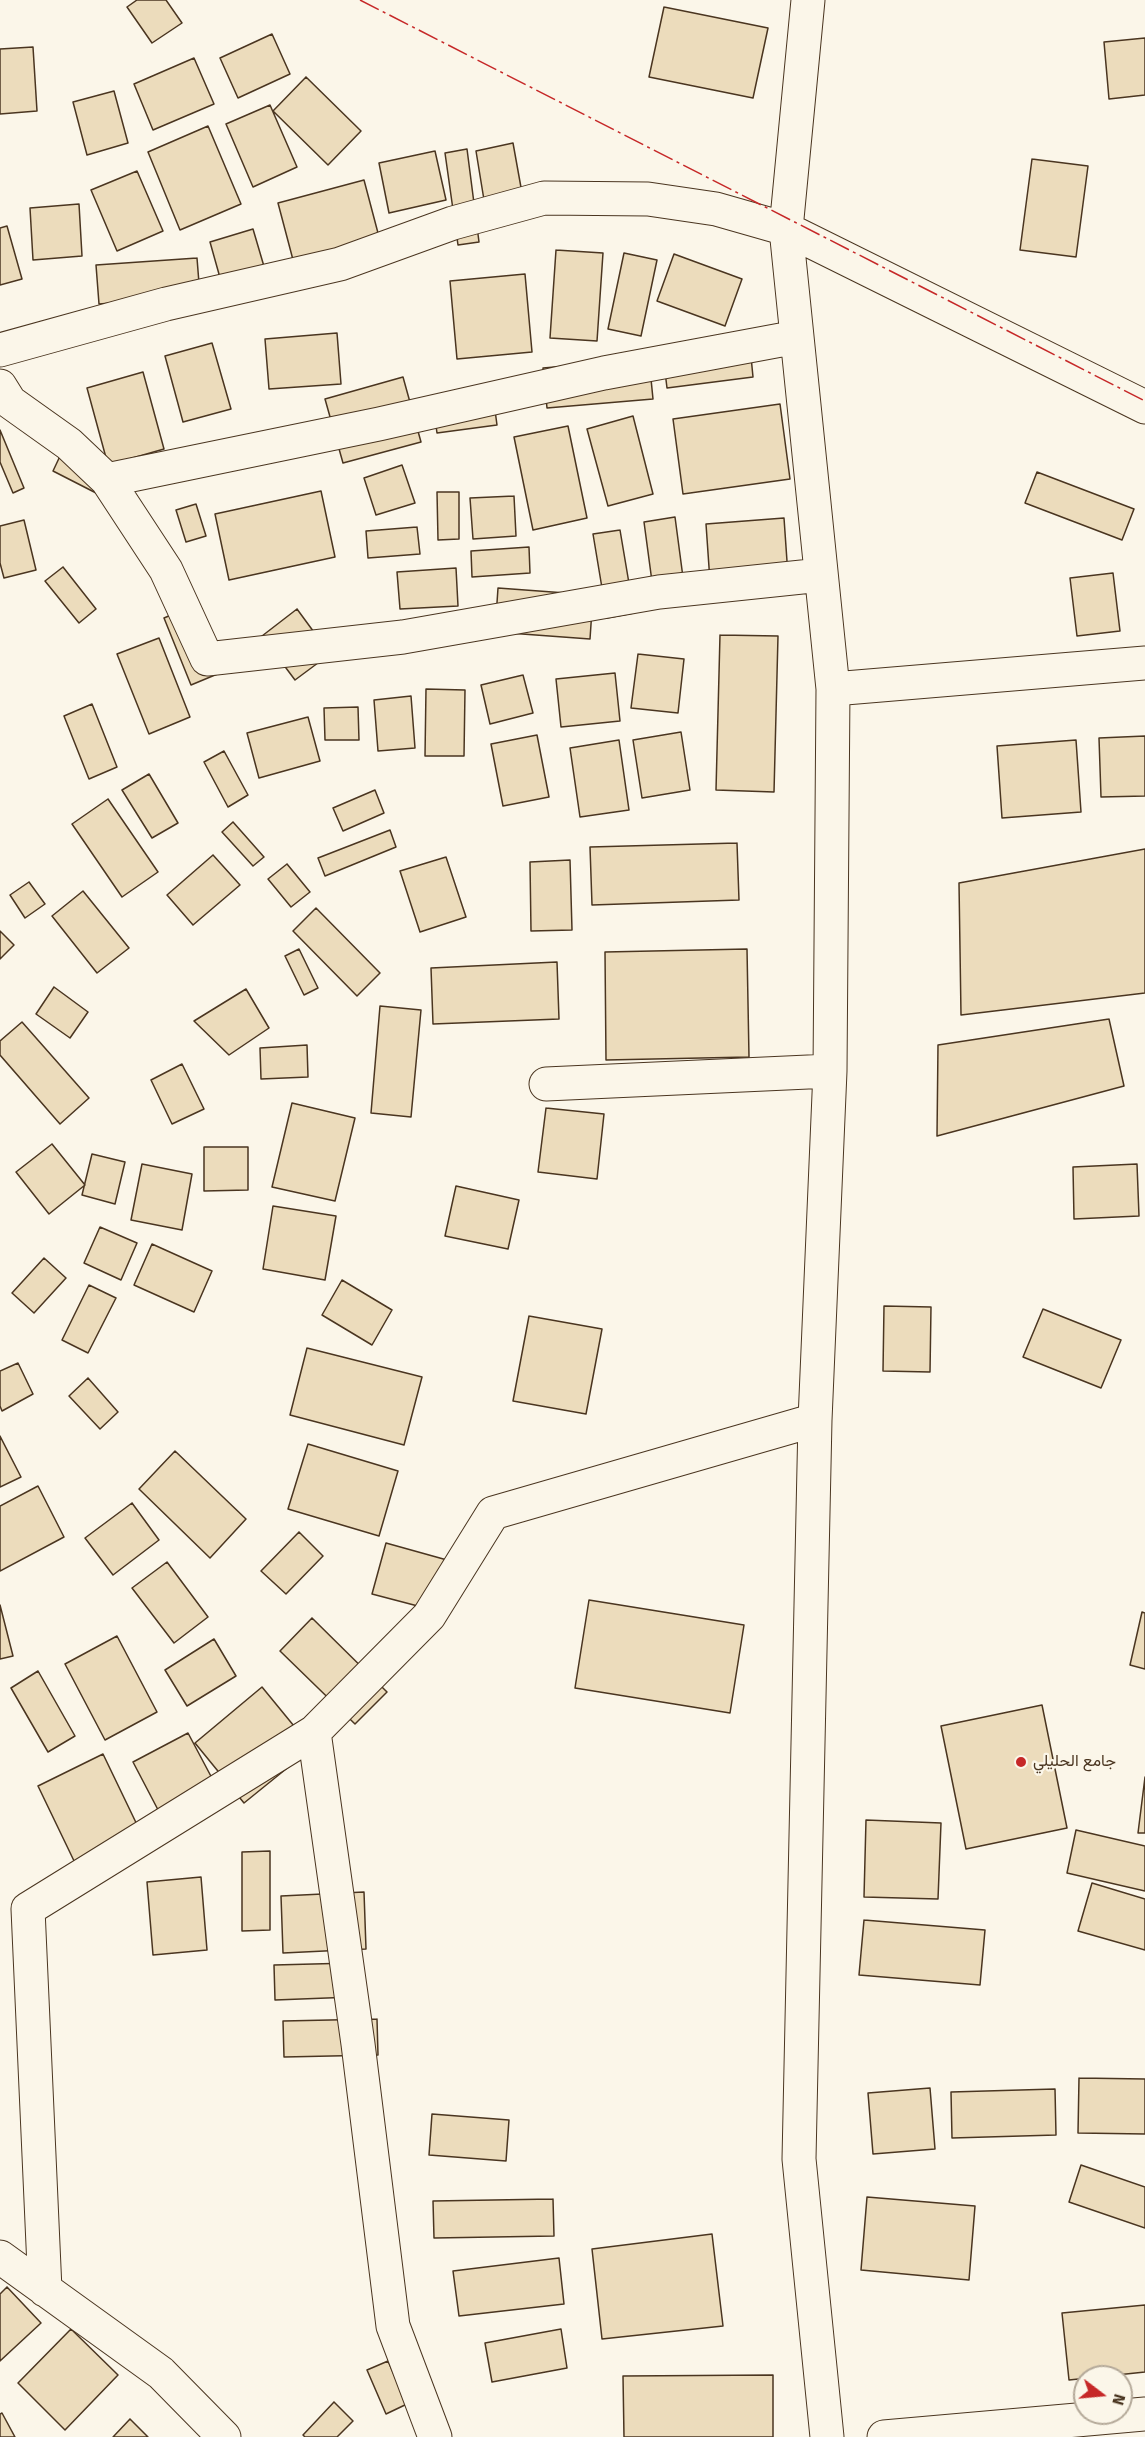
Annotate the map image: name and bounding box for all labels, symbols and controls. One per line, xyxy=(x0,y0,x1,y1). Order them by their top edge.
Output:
place label: جامع الحليلي xyxy=(1033,1752,1116,1772)
marker: جامع الحليلي xyxy=(1014,1755,1028,1769)
north arrow xyxy=(1073,2365,1133,2425)
text: N xyxy=(1108,2392,1129,2407)

